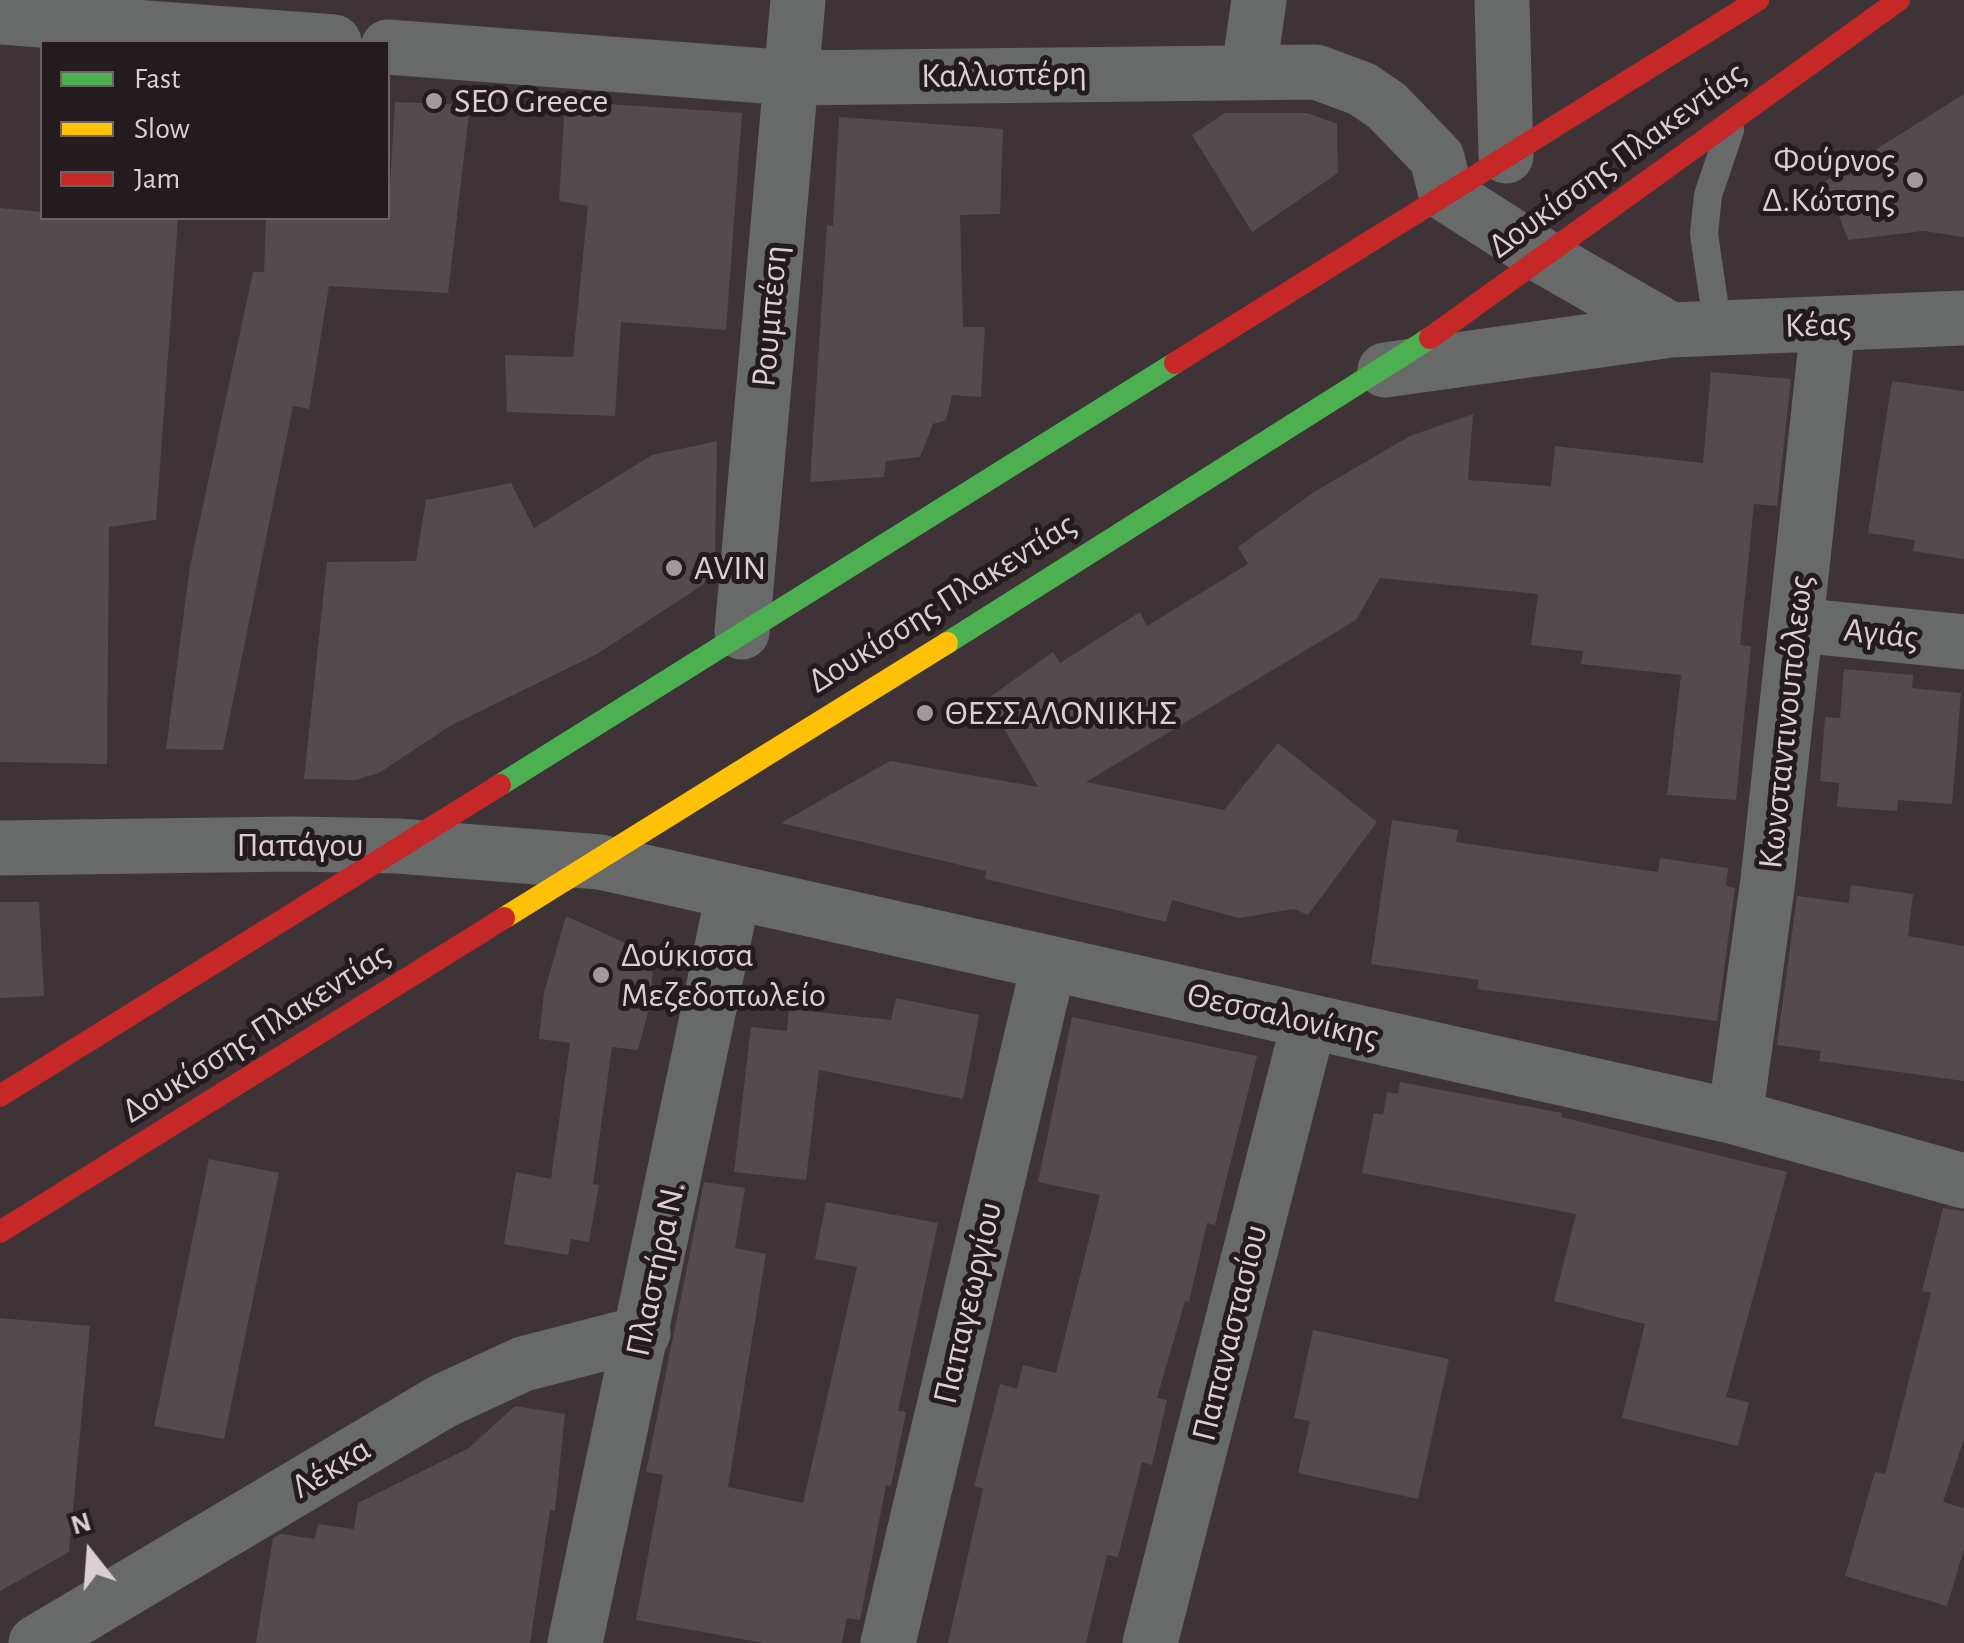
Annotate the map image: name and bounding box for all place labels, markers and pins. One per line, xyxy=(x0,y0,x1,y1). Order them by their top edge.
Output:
place label: SEO Greece xyxy=(454,80,608,122)
marker: SEO Greece xyxy=(423,90,445,112)
place label: Φούρνος Δ.Κώτσης xyxy=(1762,139,1895,221)
marker: Φούρνος Δ.Κώτσης xyxy=(1904,169,1926,191)
place label: AVIN xyxy=(694,547,766,589)
marker: AVIN xyxy=(663,557,685,579)
place label: ΘΕΣΣΑΛΟΝΙΚΗΣ xyxy=(945,692,1177,734)
marker: ΘΕΣΣΑΛΟΝΙΚΗΣ xyxy=(914,702,936,724)
place label: Δούκισσα Μεζεδοπωλείο xyxy=(621,934,826,1016)
marker: Δούκισσα Μεζεδοπωλείο xyxy=(590,964,612,986)

